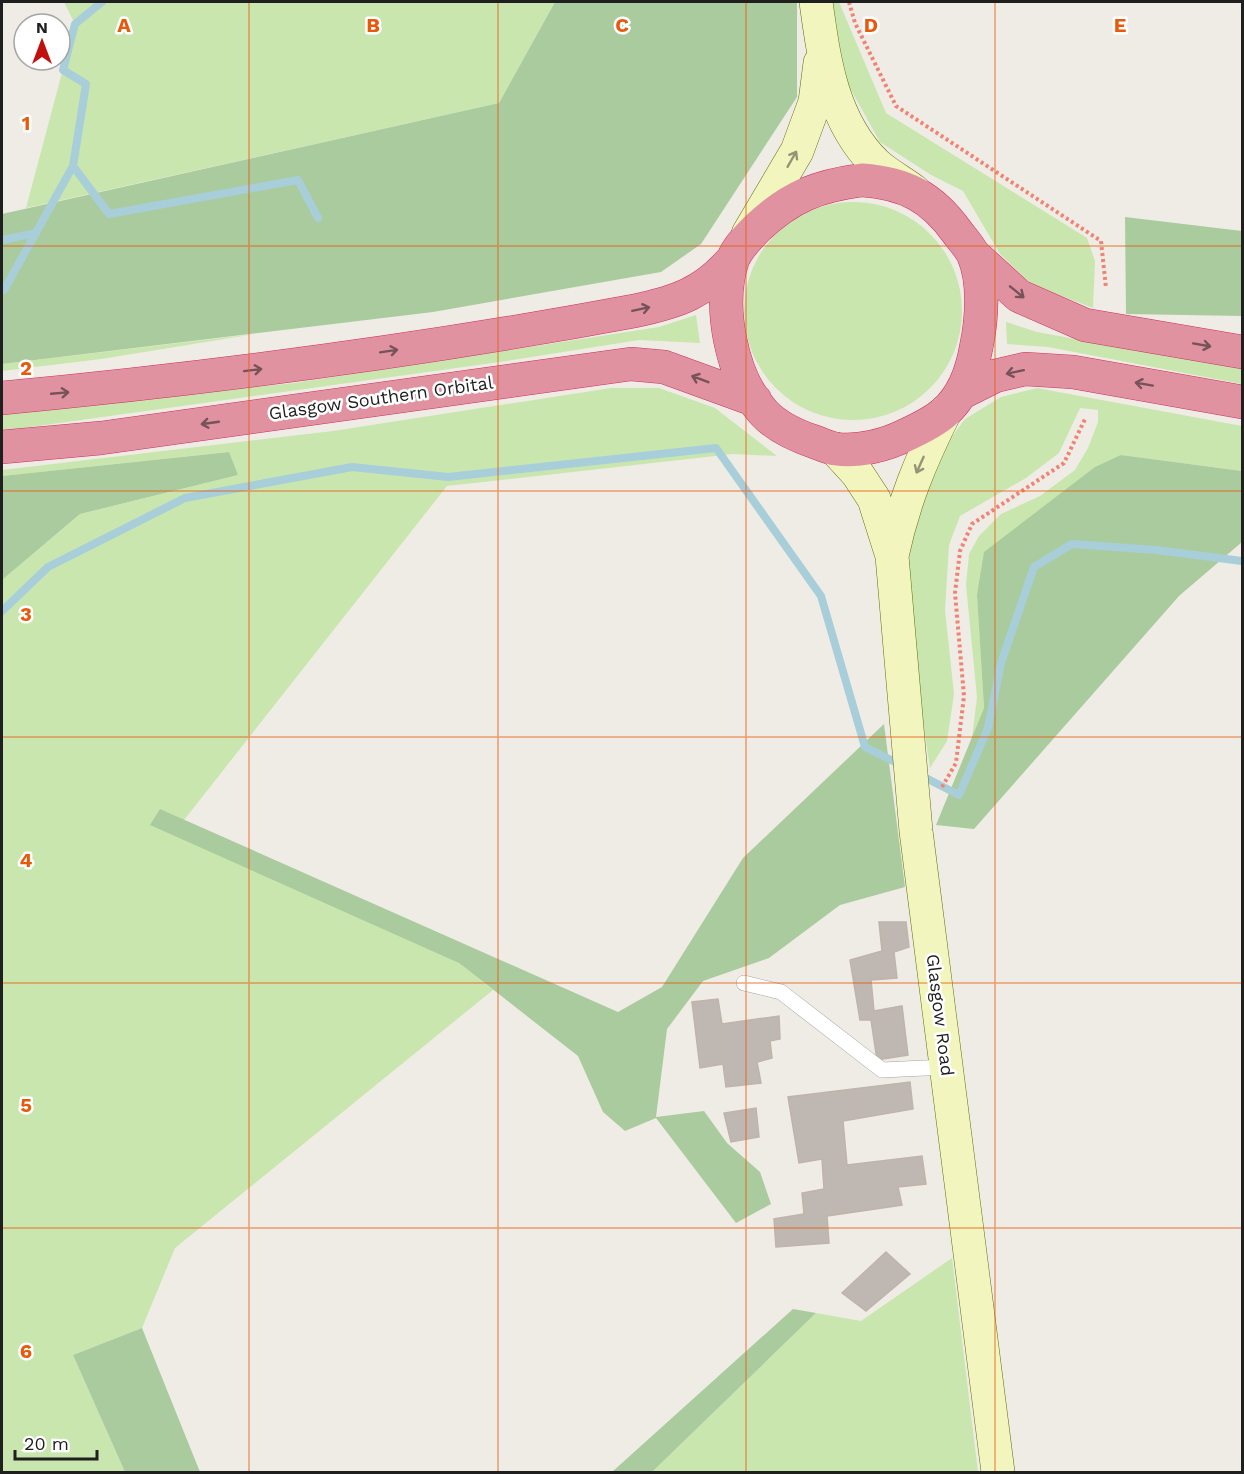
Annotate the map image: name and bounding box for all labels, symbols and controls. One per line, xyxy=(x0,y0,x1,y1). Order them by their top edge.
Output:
north arrow xyxy=(12,12,72,72)
text: A xyxy=(117,13,131,37)
text: B xyxy=(366,13,380,37)
text: C xyxy=(615,13,629,37)
text: D xyxy=(864,13,878,37)
text: E xyxy=(1114,13,1126,37)
text: N xyxy=(36,18,48,37)
text: 1 xyxy=(22,111,30,135)
one-way arrow xyxy=(786,151,798,168)
one-way arrow xyxy=(1009,285,1025,298)
one-way arrow xyxy=(631,303,650,314)
one-way arrow xyxy=(1192,340,1211,351)
one-way arrow xyxy=(379,346,398,357)
text: 2 xyxy=(20,356,32,380)
one-way arrow xyxy=(243,364,263,375)
one-way arrow xyxy=(1006,367,1025,378)
street label: Glasgow Southern Orbital xyxy=(267,371,495,424)
one-way arrow xyxy=(692,373,710,384)
one-way arrow xyxy=(1134,379,1154,390)
one-way arrow xyxy=(49,387,69,398)
one-way arrow xyxy=(201,417,220,428)
one-way arrow xyxy=(914,455,925,473)
text: 3 xyxy=(20,602,32,626)
text: 4 xyxy=(20,848,33,872)
street label: Glasgow Road xyxy=(923,953,958,1077)
text: 5 xyxy=(20,1093,32,1117)
text: 6 xyxy=(20,1339,32,1363)
scale bar xyxy=(15,1423,98,1461)
text: 20 m xyxy=(24,1433,69,1454)

